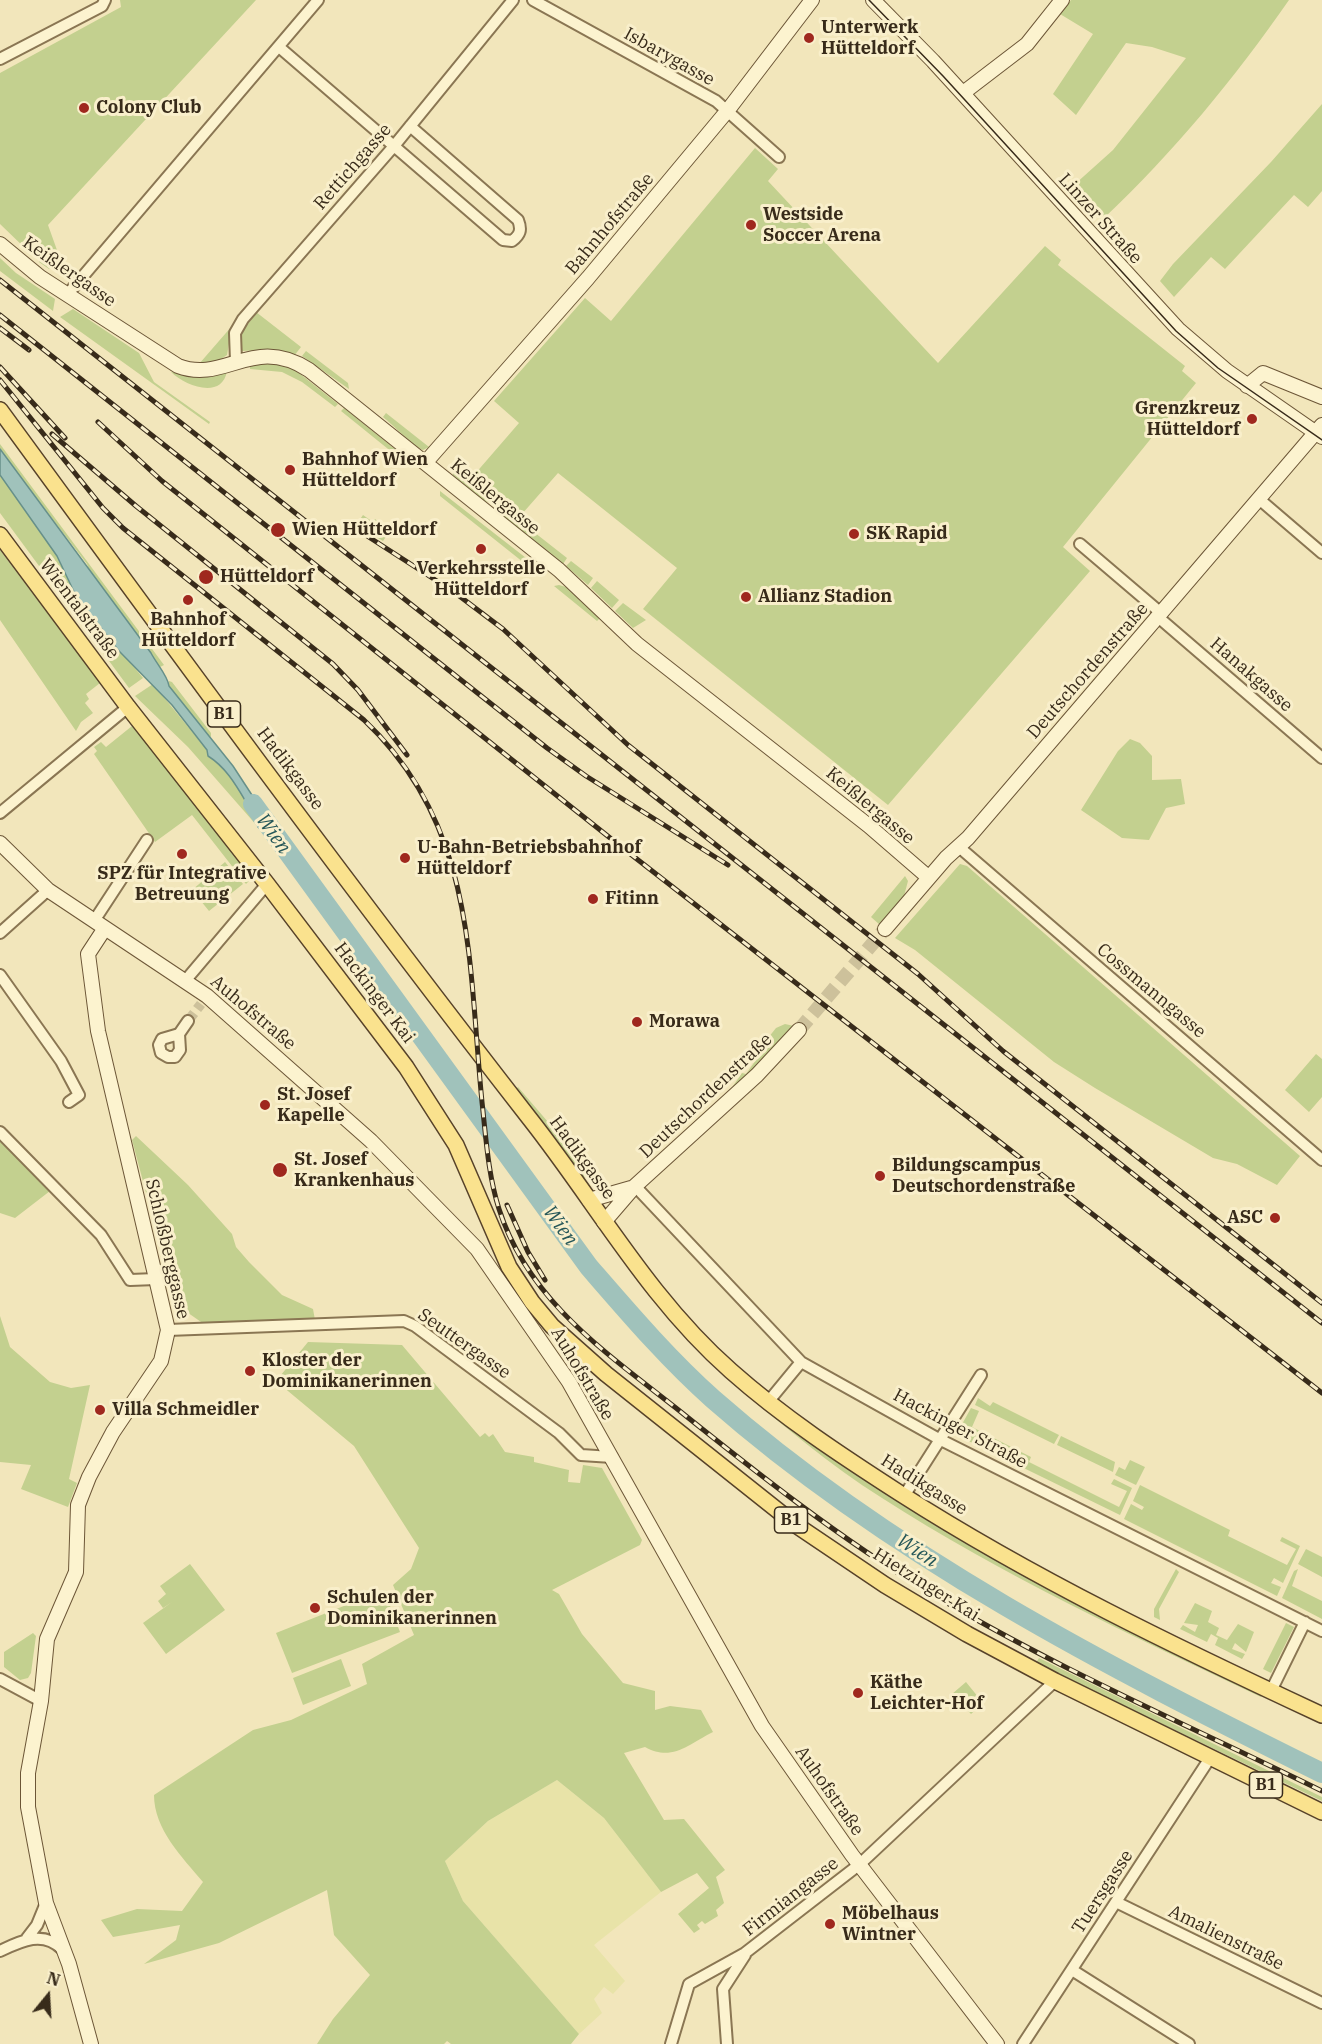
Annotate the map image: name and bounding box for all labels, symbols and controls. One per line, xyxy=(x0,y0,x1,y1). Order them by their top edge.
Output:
place label: Unterwerk Hütteldorf xyxy=(821,17,918,60)
street label: Isbarygasse xyxy=(620,23,718,91)
marker: Unterwerk Hütteldorf xyxy=(802,31,816,45)
place label: Colony Club xyxy=(96,97,201,119)
marker: Colony Club xyxy=(77,101,91,115)
street label: Rettichgasse xyxy=(310,120,396,214)
street label: Bahnhofstraße xyxy=(561,169,659,279)
street label: Linzer Straße xyxy=(1054,169,1146,269)
place label: Westside Soccer Arena xyxy=(763,204,881,246)
marker: Westside Soccer Arena xyxy=(744,218,758,232)
street label: Keißlergasse xyxy=(18,232,120,312)
place label: Grenzkreuz Hütteldorf xyxy=(1135,398,1240,440)
marker: Grenzkreuz Hütteldorf xyxy=(1245,412,1259,426)
place label: Bahnhof Wien Hütteldorf xyxy=(302,449,428,492)
street label: Keißlergasse xyxy=(446,454,544,540)
marker: Bahnhof Wien Hütteldorf xyxy=(283,463,297,477)
place label: Wien Hütteldorf xyxy=(292,519,436,541)
marker: Wien Hütteldorf xyxy=(269,521,287,539)
place label: SK Rapid xyxy=(866,523,948,545)
marker: SK Rapid xyxy=(847,527,861,541)
marker: Verkehrsstelle Hütteldorf xyxy=(474,542,488,556)
street label: Wientalstraße xyxy=(34,555,124,663)
place label: Verkehrsstelle Hütteldorf xyxy=(417,558,545,600)
place label: Hütteldorf xyxy=(220,566,314,588)
marker: Hütteldorf xyxy=(197,568,215,586)
place label: Allianz Stadion xyxy=(758,586,892,608)
marker: Allianz Stadion xyxy=(739,590,753,604)
marker: Bahnhof Hütteldorf xyxy=(181,593,195,607)
street label: Deutschordenstraße xyxy=(1023,598,1153,744)
place label: Bahnhof Hütteldorf xyxy=(141,609,235,652)
street label: Hanakgasse xyxy=(1205,633,1297,717)
road number: B1 xyxy=(208,701,240,727)
street label: Hadikgasse xyxy=(252,723,328,815)
street label: Keißlergasse xyxy=(821,763,919,849)
water label: Wien xyxy=(250,809,296,859)
place label: U-Bahn-Betriebsbahnhof Hütteldorf xyxy=(417,837,641,880)
marker: SPZ für Integrative Betreuung xyxy=(175,847,189,861)
marker: U-Bahn-Betriebsbahnhof Hütteldorf xyxy=(398,851,412,865)
place label: SPZ für Integrative Betreuung xyxy=(97,863,267,906)
place label: Fitinn xyxy=(605,888,659,910)
marker: Fitinn xyxy=(586,892,600,906)
street label: Hackinger Kai xyxy=(329,938,419,1048)
street label: Cossmanngasse xyxy=(1092,939,1210,1043)
street label: Auhofstraße xyxy=(206,971,300,1055)
place label: Morawa xyxy=(649,1011,720,1033)
marker: Morawa xyxy=(630,1015,644,1029)
street label: Deutschordenstraße xyxy=(635,1029,777,1163)
place label: St. Josef Kapelle xyxy=(277,1084,351,1126)
marker: St. Josef Kapelle xyxy=(258,1098,272,1112)
street label: Hadikgasse xyxy=(545,1112,619,1204)
place label: St. Josef Krankenhaus xyxy=(294,1149,414,1192)
place label: Bildungscampus Deutschordenstraße xyxy=(892,1155,1075,1198)
marker: St. Josef Krankenhaus xyxy=(271,1161,289,1179)
marker: Bildungscampus Deutschordenstraße xyxy=(873,1169,887,1183)
street label: Schloßberggasse xyxy=(140,1177,194,1321)
water label: Wien xyxy=(537,1201,583,1251)
place label: ASC xyxy=(1227,1207,1263,1229)
marker: ASC xyxy=(1268,1211,1282,1225)
street label: Seuttergasse xyxy=(413,1304,515,1384)
street label: Auhofstraße xyxy=(546,1324,618,1424)
place label: Kloster der Dominikanerinnen xyxy=(262,1350,432,1392)
marker: Kloster der Dominikanerinnen xyxy=(243,1364,257,1378)
street label: Hackinger Straße xyxy=(889,1385,1031,1473)
place label: Villa Schmeidler xyxy=(112,1399,259,1421)
marker: Villa Schmeidler xyxy=(93,1403,107,1417)
street label: Hadikgasse xyxy=(877,1450,971,1520)
road number: B1 xyxy=(774,1507,808,1533)
water label: Wien xyxy=(892,1529,942,1573)
street label: Hietzinger Kai xyxy=(869,1544,983,1626)
place label: Schulen der Dominikanerinnen xyxy=(327,1587,497,1630)
marker: Schulen der Dominikanerinnen xyxy=(308,1601,322,1615)
place label: Käthe Leichter-Hof xyxy=(870,1672,983,1714)
marker: Käthe Leichter-Hof xyxy=(851,1686,865,1700)
street label: Auhofstraße xyxy=(790,1742,868,1840)
road number: B1 xyxy=(1250,1772,1282,1798)
street label: Tuersgasse xyxy=(1068,1846,1138,1938)
street label: Firmiangasse xyxy=(739,1853,843,1941)
street label: Amalienstraße xyxy=(1165,1901,1287,1975)
place label: Möbelhaus Wintner xyxy=(842,1903,939,1946)
marker: Möbelhaus Wintner xyxy=(823,1917,837,1931)
north arrow xyxy=(18,1966,78,2026)
text: N xyxy=(44,1967,63,1990)

